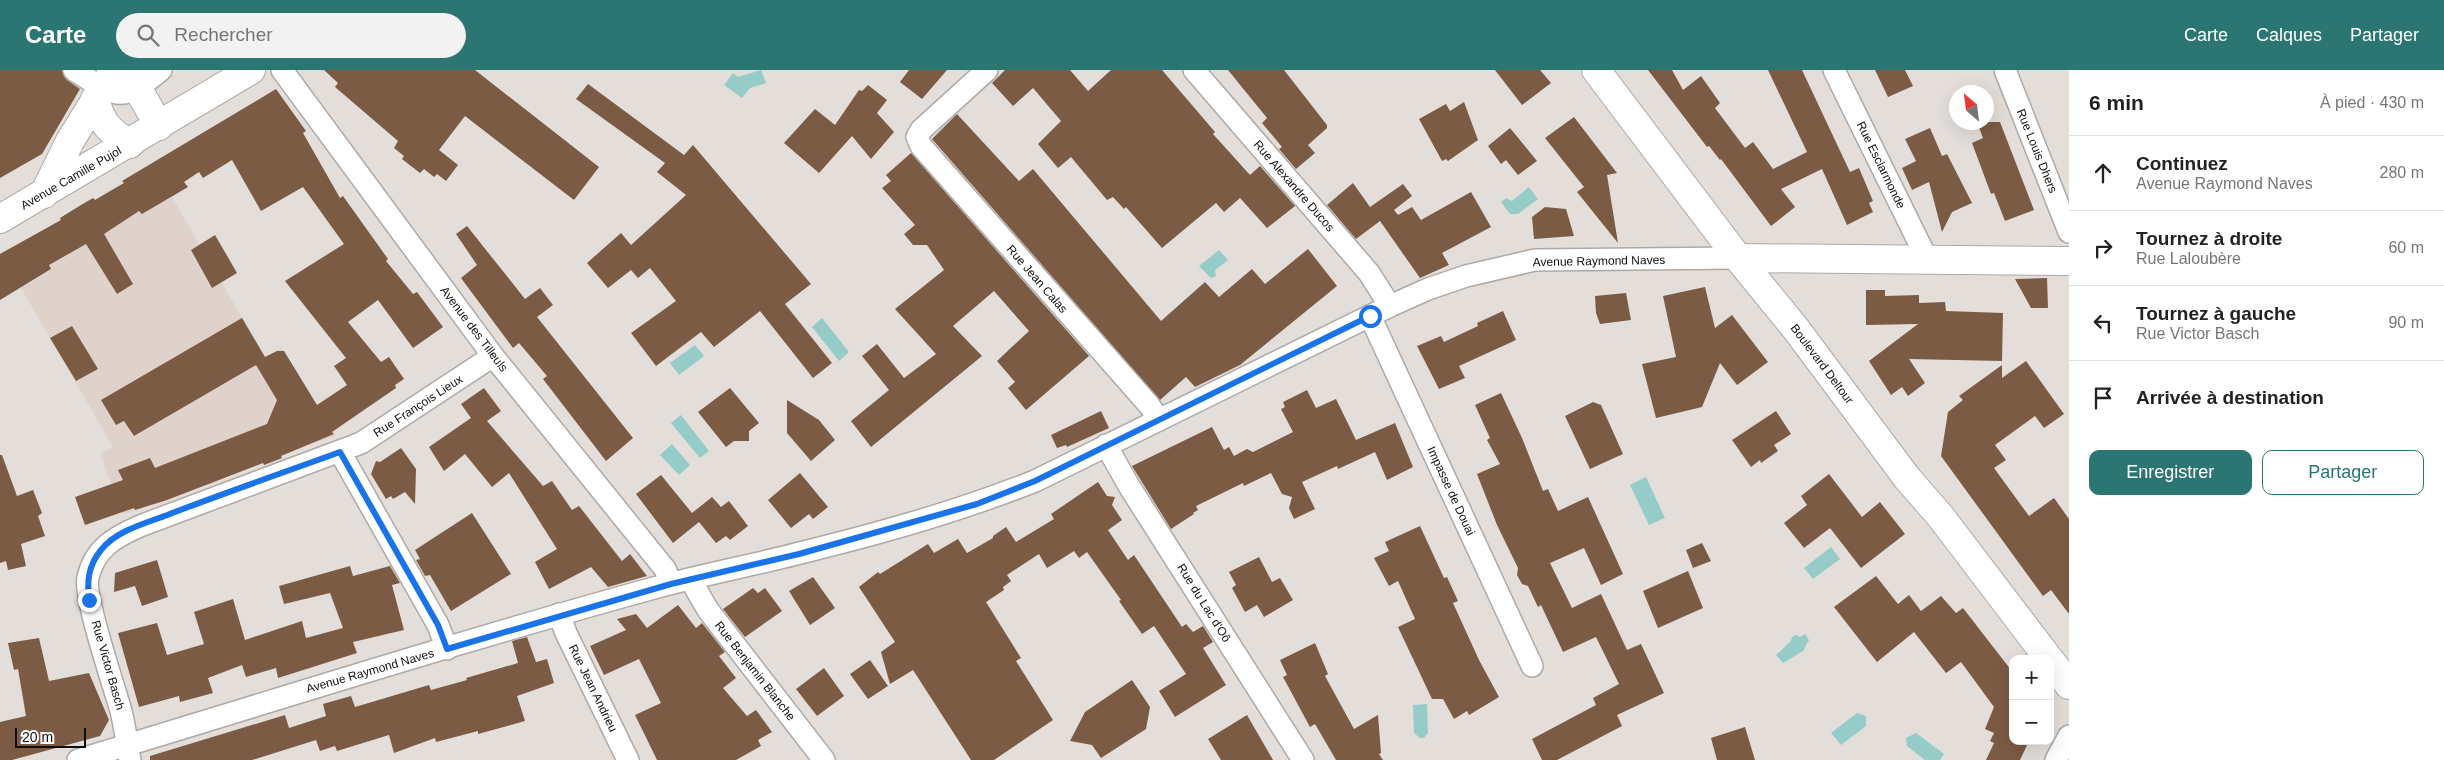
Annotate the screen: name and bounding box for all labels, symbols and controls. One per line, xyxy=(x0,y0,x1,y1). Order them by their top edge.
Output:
search box xyxy=(116,13,466,58)
text: Carte xyxy=(25,21,86,48)
icon: search xyxy=(134,21,162,49)
text: Rechercher xyxy=(174,24,273,45)
text: Carte xyxy=(2184,25,2228,45)
text: Calques xyxy=(2256,25,2322,45)
text: Partager xyxy=(2350,25,2419,45)
north arrow xyxy=(1949,85,1994,130)
text: 6 min xyxy=(2089,91,2144,114)
text: À pied · 430 m xyxy=(2320,94,2424,111)
street label: Rue Louis Dhers xyxy=(2014,107,2060,195)
street label: Rue Esclarmonde xyxy=(1854,119,1908,211)
street label: Rue Alexandre Ducos xyxy=(1251,138,1337,234)
street label: Avenue Camille Pujol xyxy=(18,143,124,213)
text: Continuez xyxy=(2136,153,2228,174)
icon: ahead xyxy=(2089,159,2117,187)
text: 280 m xyxy=(2380,164,2424,181)
text: Avenue Raymond Naves xyxy=(2136,175,2313,192)
text: Tournez à droite xyxy=(2136,228,2282,249)
icon: right xyxy=(2089,234,2117,262)
text: 60 m xyxy=(2388,239,2424,256)
street label: Rue Jean Calas xyxy=(1004,242,1070,316)
text: Rue Laloubère xyxy=(2136,250,2241,267)
street label: Avenue Raymond Naves xyxy=(1533,253,1665,269)
street label: Avenue des Tilleuls xyxy=(437,284,511,374)
text: Tournez à gauche xyxy=(2136,303,2296,324)
route start xyxy=(1359,305,1382,328)
icon: left xyxy=(2089,309,2117,337)
text: 90 m xyxy=(2388,314,2424,331)
street label: Boulevard Deltour xyxy=(1788,321,1856,407)
text: Rue Victor Basch xyxy=(2136,325,2259,342)
street label: Rue François Lieux xyxy=(371,372,465,440)
icon: arrive xyxy=(2089,384,2117,412)
text: Arrivée à destination xyxy=(2136,387,2324,408)
street label: Impasse de Douai xyxy=(1424,444,1478,538)
button: Enregistrer xyxy=(2089,450,2252,495)
button: Partager xyxy=(2262,450,2424,495)
street label: Rue du Lac d'Oô xyxy=(1174,561,1234,645)
route end xyxy=(78,589,101,612)
street label: Rue Victor Basch xyxy=(89,619,127,711)
street label: Rue Benjamin Blanche xyxy=(712,619,798,724)
street label: Rue Jean Andrieu xyxy=(566,642,620,734)
street label: Avenue Raymond Naves xyxy=(304,646,436,696)
map controls xyxy=(2009,655,2054,745)
button: + xyxy=(2009,655,2054,700)
button: − xyxy=(2009,700,2054,745)
scale bar xyxy=(15,725,86,748)
text: 20 m xyxy=(22,729,53,745)

